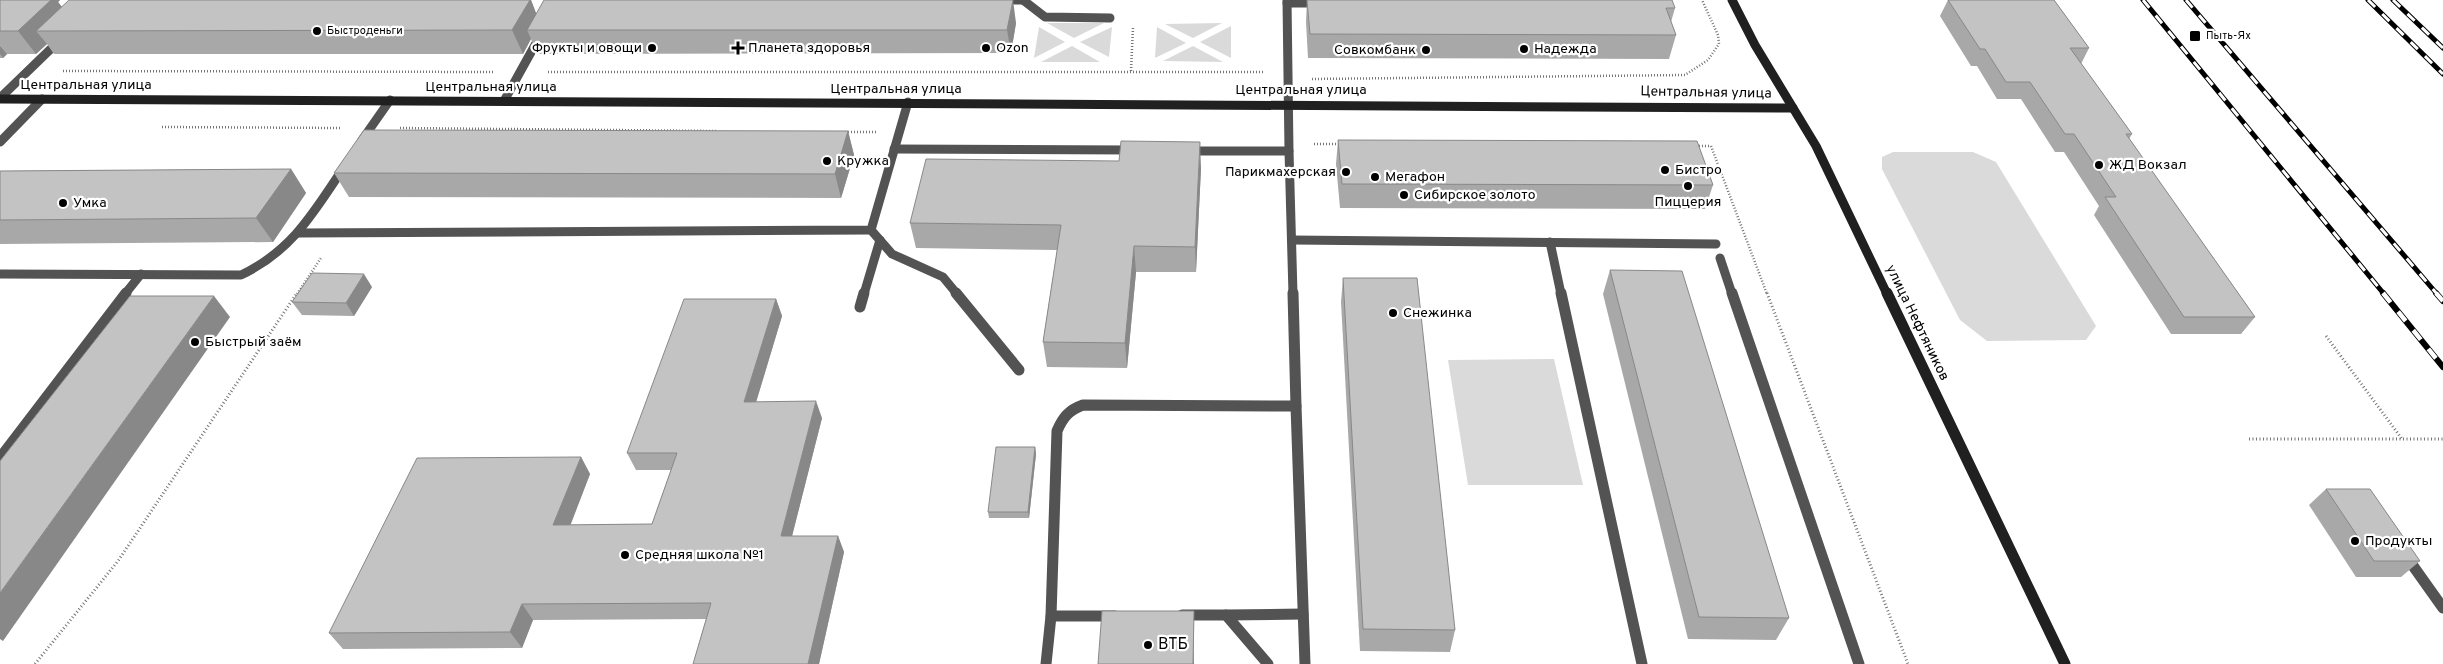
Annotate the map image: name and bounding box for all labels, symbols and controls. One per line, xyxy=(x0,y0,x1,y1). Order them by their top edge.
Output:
place label: Быстроденьги xyxy=(327,24,403,38)
marker: Быстроденьги xyxy=(311,25,323,37)
marker: Пыть-Ях xyxy=(2188,29,2202,43)
place label: Пыть-Ях xyxy=(2206,29,2251,43)
place label: Фрукты и овощи xyxy=(532,40,642,57)
place label: Планета здоровья xyxy=(748,40,870,57)
place label: Ozon xyxy=(996,40,1029,57)
place label: Надежда xyxy=(1534,41,1597,58)
marker: Фрукты и овощи xyxy=(646,42,658,54)
marker: Планета здоровья xyxy=(732,42,744,54)
marker: Ozon xyxy=(980,42,992,54)
place label: Совкомбанк xyxy=(1334,42,1416,59)
marker: Надежда xyxy=(1518,43,1530,55)
marker: Совкомбанк xyxy=(1420,44,1432,56)
street label: Центральная улица xyxy=(20,77,152,94)
street label: Центральная улица xyxy=(425,79,557,96)
street label: Центральная улица xyxy=(830,81,962,98)
street label: Центральная улица xyxy=(1235,82,1367,99)
street label: Центральная улица xyxy=(1640,83,1772,103)
place label: Кружка xyxy=(837,153,889,170)
marker: Кружка xyxy=(821,155,833,167)
place label: ЖД Вокзал xyxy=(2109,157,2187,174)
marker: ЖД Вокзал xyxy=(2093,159,2105,171)
place label: Бистро xyxy=(1675,162,1722,179)
place label: Парикмахерская xyxy=(1225,164,1336,181)
marker: Бистро xyxy=(1659,164,1671,176)
marker: Парикмахерская xyxy=(1340,166,1352,178)
place label: Мегафон xyxy=(1385,169,1445,186)
marker: Мегафон xyxy=(1369,171,1381,183)
marker: Пиццерия xyxy=(1682,180,1694,192)
place label: Сибирское золото xyxy=(1414,187,1536,204)
marker: Сибирское золото xyxy=(1398,189,1410,201)
place label: Пиццерия xyxy=(1654,194,1722,211)
place label: Умка xyxy=(73,195,107,212)
marker: Умка xyxy=(57,197,69,209)
street label: улица Нефтяников xyxy=(1882,262,1952,384)
place label: Снежинка xyxy=(1403,305,1472,322)
marker: Снежинка xyxy=(1387,307,1399,319)
place label: Быстрый заём xyxy=(205,334,302,351)
marker: Быстрый заём xyxy=(189,336,201,348)
place label: Продукты xyxy=(2365,533,2432,550)
marker: Продукты xyxy=(2349,535,2361,547)
place label: Средняя школа №1 xyxy=(635,547,764,564)
marker: Средняя школа №1 xyxy=(619,549,631,561)
place label: ВТБ xyxy=(1158,635,1188,655)
marker: ВТБ xyxy=(1142,639,1154,651)

